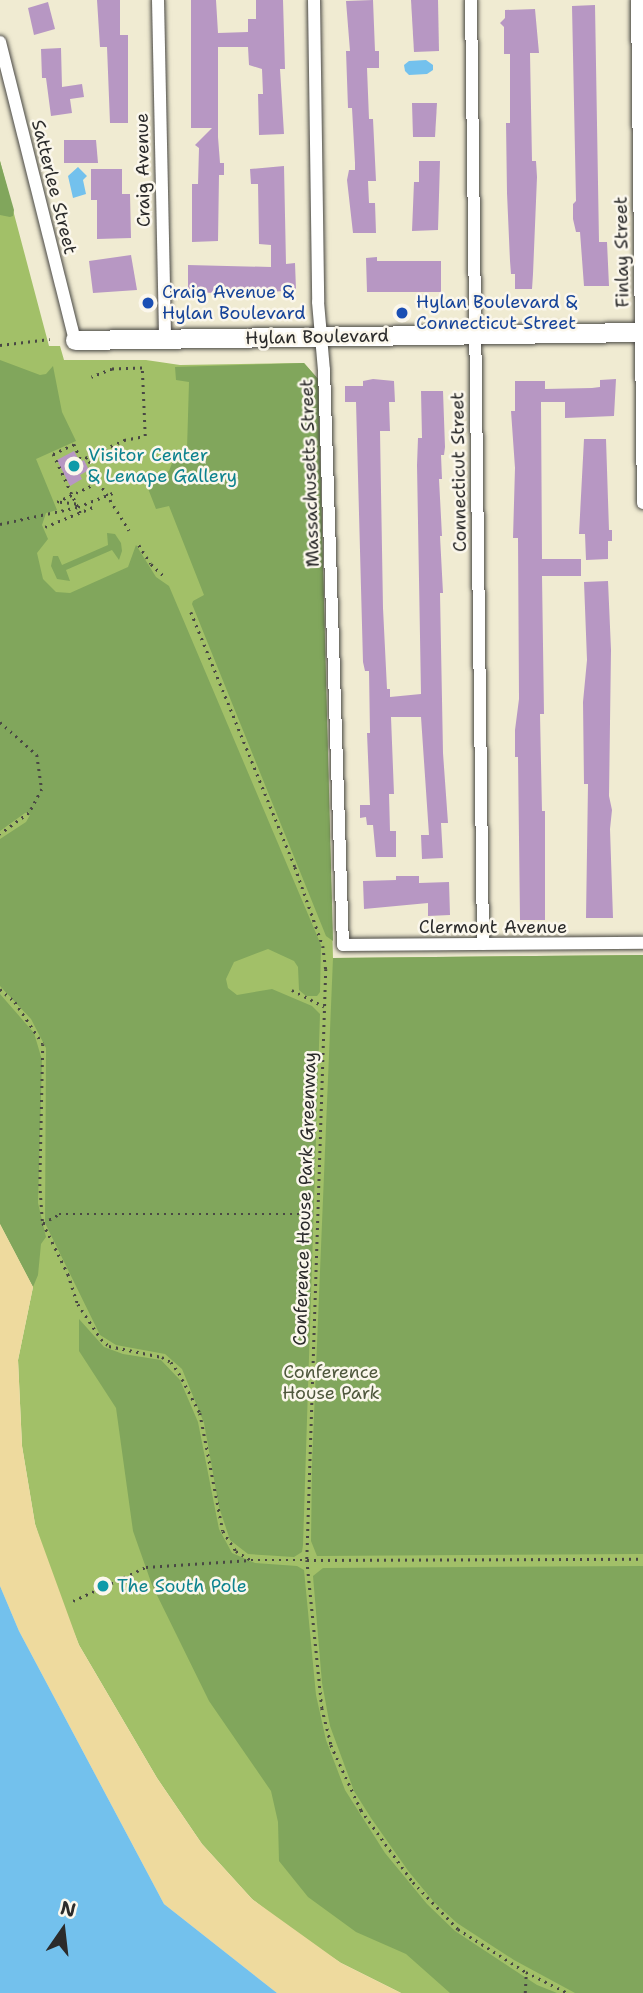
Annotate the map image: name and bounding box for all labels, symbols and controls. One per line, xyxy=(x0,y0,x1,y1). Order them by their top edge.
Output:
street label: Craig Avenue xyxy=(131,113,155,227)
street label: Satterlee Street xyxy=(27,117,81,257)
street label: Finlay Street xyxy=(610,196,634,308)
place label: Craig Avenue & Hylan Boulevard xyxy=(162,282,306,324)
place label: Hylan Boulevard & Connecticut Street xyxy=(416,292,577,334)
marker: Craig Avenue & Hylan Boulevard xyxy=(140,295,156,311)
marker: Hylan Boulevard & Connecticut Street xyxy=(394,305,410,321)
street label: Hylan Boulevard xyxy=(245,325,389,349)
street label: Massachusetts Street xyxy=(296,378,324,568)
street label: Connecticut Street xyxy=(447,392,471,552)
place label: Visitor Center & Lenape Gallery xyxy=(88,445,237,488)
marker: Visitor Center & Lenape Gallery xyxy=(66,458,82,474)
street label: Clermont Avenue xyxy=(419,916,567,938)
street label: Conference House Park Greenway xyxy=(289,1052,321,1346)
park label: Conference House Park xyxy=(282,1362,380,1404)
place label: The South Pole xyxy=(117,1575,247,1597)
marker: The South Pole xyxy=(95,1578,111,1594)
north arrow xyxy=(28,1895,98,1965)
text: N xyxy=(58,1895,79,1923)

